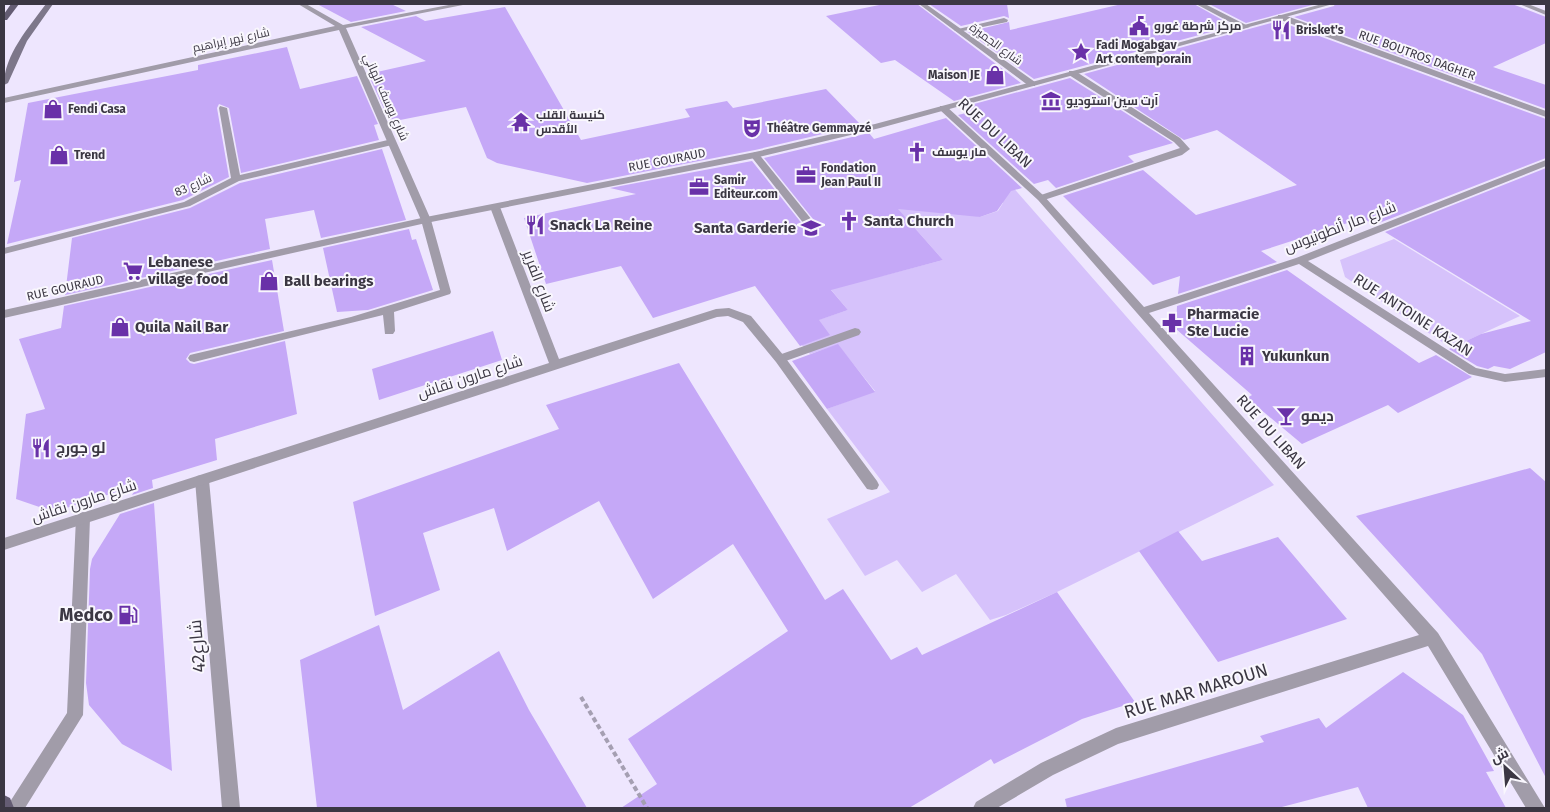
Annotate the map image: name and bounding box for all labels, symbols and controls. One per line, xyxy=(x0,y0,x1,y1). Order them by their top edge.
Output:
public building icon: مركز شرطة غورو xyxy=(1128,15,1150,37)
place label: مركز شرطة غورو xyxy=(1154,19,1242,34)
restaurant icon: Brisket's xyxy=(1270,19,1292,41)
street label: شارع الجميزة xyxy=(966,20,1025,69)
place label: Brisket's xyxy=(1296,23,1344,37)
street label: شارع نهر إبراهيم xyxy=(191,25,271,56)
street label: RUE BOUTROS DAGHER xyxy=(1357,27,1477,83)
place label: Fadi Mogabgav Art contemporain xyxy=(1095,38,1192,66)
place icon: Fadi Mogabgav Art contemporain xyxy=(1070,41,1092,63)
street label: شارع يوسف الهاني xyxy=(358,51,412,144)
shop icon: Maison JE xyxy=(984,64,1006,86)
place label: Maison JE xyxy=(928,68,980,82)
museum icon: آرت سين استوديو xyxy=(1040,90,1062,112)
street label: RUE DU LIBAN xyxy=(954,94,1036,172)
place label: آرت سين استوديو xyxy=(1066,94,1159,109)
shop icon: Fendi Casa xyxy=(42,98,64,120)
place label: Fendi Casa xyxy=(68,102,126,116)
place label: كنيسة القلب الأقدس xyxy=(536,108,605,137)
temple icon: كنيسة القلب الأقدس xyxy=(510,111,532,133)
theatre icon: Théâtre Gemmayzé xyxy=(741,117,763,139)
place label: Théâtre Gemmayzé xyxy=(767,121,872,135)
church icon: مار يوسف xyxy=(906,141,928,163)
shop icon: Trend xyxy=(48,144,70,166)
place label: مار يوسف xyxy=(932,145,986,160)
street label: RUE GOURAUD xyxy=(627,146,707,174)
place label: Trend xyxy=(74,148,105,162)
place label: Fondation Jean Paul II xyxy=(820,161,881,189)
office icon: Fondation Jean Paul II xyxy=(795,164,817,186)
street label: شارع 83 xyxy=(172,171,214,200)
place label: Samir Editeur.com xyxy=(714,173,778,201)
office icon: Samir Editeur.com xyxy=(688,176,710,198)
street label: شارع مار أنطونيوس xyxy=(1281,196,1399,258)
church icon: Santa Church xyxy=(838,210,860,232)
place label: Santa Church xyxy=(864,212,954,230)
restaurant icon: Snack La Reine xyxy=(524,214,546,236)
place label: Snack La Reine xyxy=(550,216,652,234)
school or university icon: Santa Garderie xyxy=(800,217,822,239)
place label: Santa Garderie xyxy=(694,219,796,237)
street label: شارع الفرير xyxy=(517,247,559,315)
place label: Lebanese village food xyxy=(147,253,228,288)
supermarket icon: Lebanese village food xyxy=(122,260,144,282)
shop icon: Ball bearings xyxy=(258,270,280,292)
street label: RUE ANTOINE KAZAN xyxy=(1350,270,1476,360)
street label: RUE GOURAUD xyxy=(25,272,105,304)
place label: Ball bearings xyxy=(284,272,373,290)
place label: Pharmacie Ste Lucie xyxy=(1187,305,1259,340)
pharmacy icon: Pharmacie Ste Lucie xyxy=(1161,312,1183,334)
shop icon: Quila Nail Bar xyxy=(109,316,131,338)
place label: Quila Nail Bar xyxy=(135,318,229,336)
building icon: Yukunkun xyxy=(1236,345,1258,367)
place label: Yukunkun xyxy=(1261,347,1329,365)
street label: شارع مارون نقاش xyxy=(415,352,525,404)
street label: RUE DU LIBAN xyxy=(1233,391,1309,473)
bar icon: ديمو xyxy=(1275,405,1297,427)
place label: ديمو xyxy=(1301,407,1334,425)
restaurant icon: لو جورج xyxy=(30,437,52,459)
place label: لو جورج xyxy=(56,439,106,458)
street label: شارع مارون نقاش xyxy=(29,476,139,528)
place label: Medco xyxy=(59,604,113,626)
fuel station icon: Medco xyxy=(117,604,139,626)
street label: شارع42 xyxy=(184,619,211,673)
street label: RUE MAR MAROUN xyxy=(1122,659,1270,723)
north arrow xyxy=(1480,742,1530,792)
text: ش xyxy=(1488,744,1511,767)

